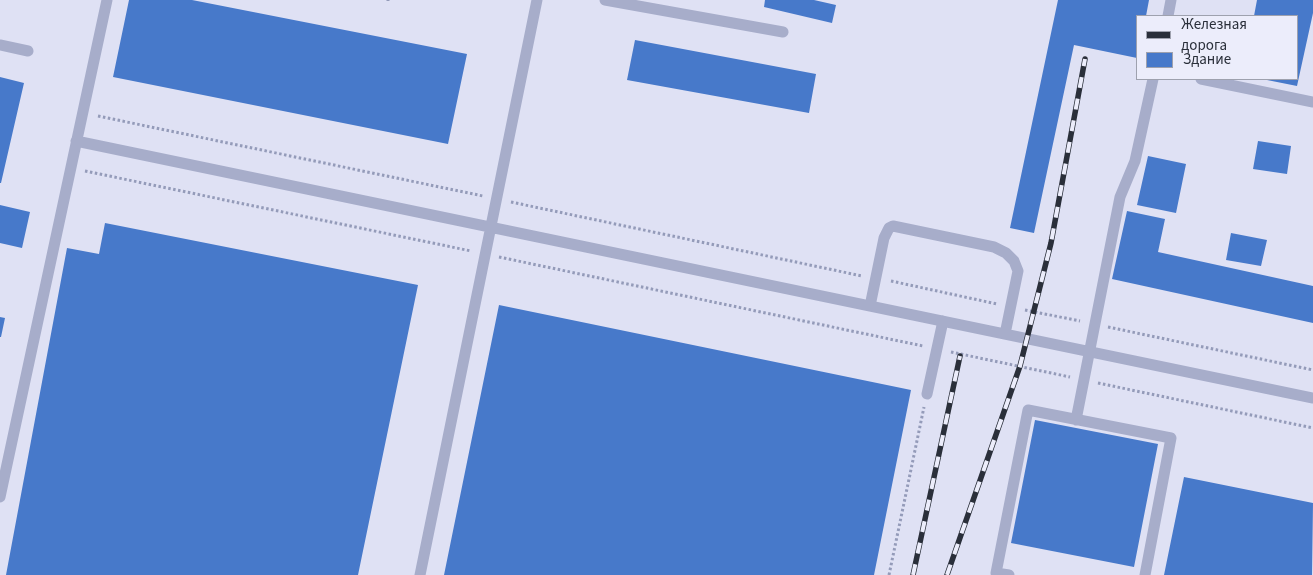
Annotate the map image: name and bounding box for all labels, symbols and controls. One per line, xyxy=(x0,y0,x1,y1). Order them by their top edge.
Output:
text: Железная дорога xyxy=(1181,14,1247,56)
legend xyxy=(1136,15,1298,80)
text: Здание xyxy=(1183,49,1231,70)

